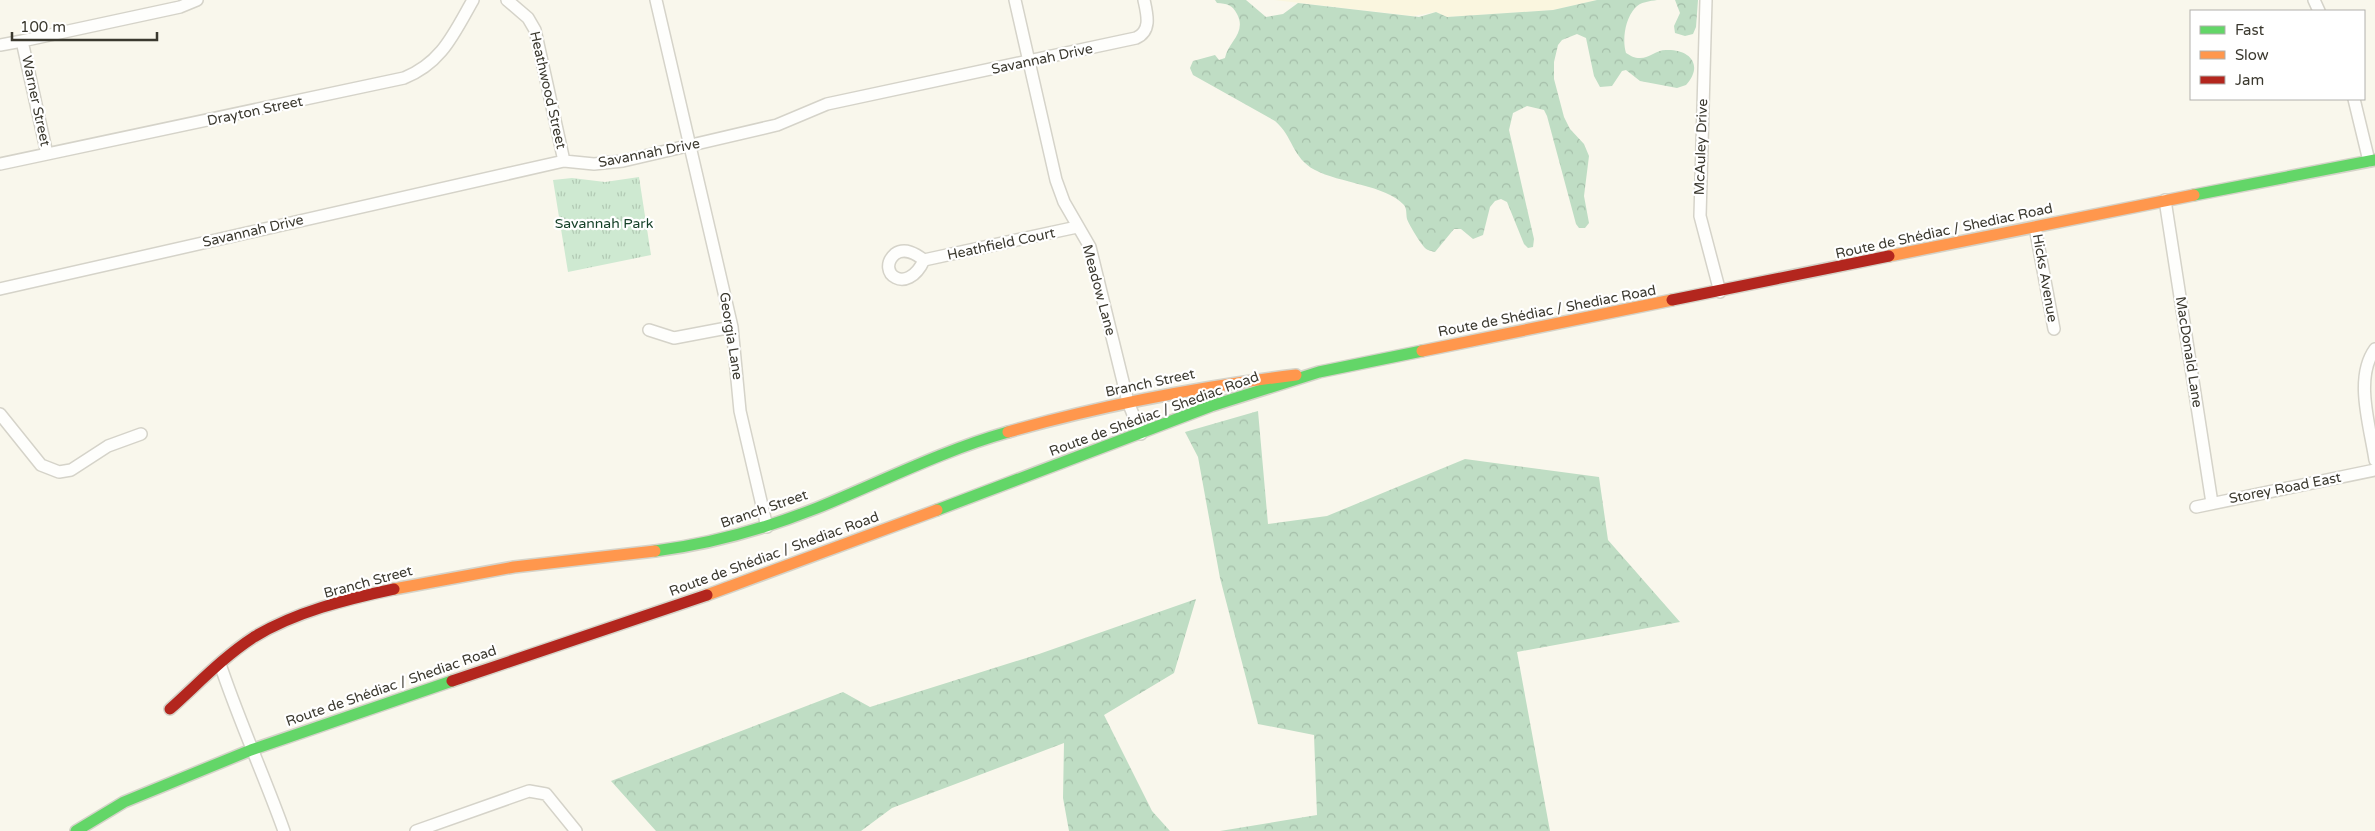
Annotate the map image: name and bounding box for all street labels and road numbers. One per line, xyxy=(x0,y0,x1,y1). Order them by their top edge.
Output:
street label: Heathwood Street xyxy=(526,30,570,151)
street label: Savannah Drive xyxy=(990,40,1094,78)
street label: Warner Street xyxy=(18,54,54,149)
street label: Drayton Street xyxy=(206,92,305,129)
street label: McAuley Drive xyxy=(1691,98,1711,196)
street label: Savannah Drive xyxy=(597,135,701,171)
street label: Route de Shédiac / Shediac Road xyxy=(1834,200,2054,262)
street label: Savannah Drive xyxy=(201,211,305,251)
street label: Heathfield Court xyxy=(946,224,1057,264)
street label: Hicks Avenue xyxy=(2029,233,2061,324)
street label: Meadow Lane xyxy=(1079,243,1119,337)
street label: Route de Shédiac / Shediac Road xyxy=(1437,282,1657,340)
street label: Georgia Lane xyxy=(716,291,746,381)
street label: MacDonald Lane xyxy=(2172,295,2206,409)
street label: Branch Street xyxy=(1104,365,1197,401)
street label: Route de Shédiac / Shediac Road xyxy=(1047,368,1261,460)
street label: Storey Road East xyxy=(2228,469,2343,507)
street label: Branch Street xyxy=(718,486,810,532)
street label: Route de Shédiac / Shediac Road xyxy=(667,508,881,600)
street label: Branch Street xyxy=(322,562,415,602)
street label: Route de Shédiac / Shediac Road xyxy=(283,642,499,730)

